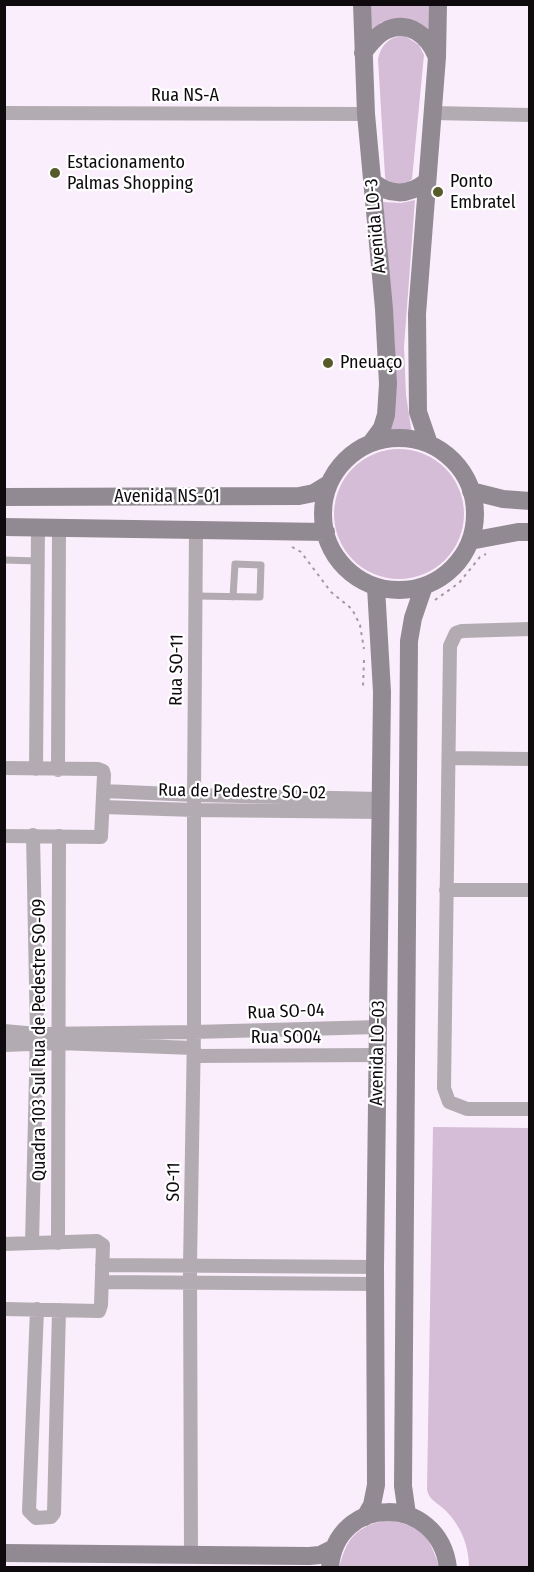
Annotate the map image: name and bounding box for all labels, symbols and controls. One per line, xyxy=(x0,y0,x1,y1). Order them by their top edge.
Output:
street label: Rua NS-A xyxy=(151,85,219,107)
place label: Estacionamento Palmas Shopping xyxy=(67,152,193,195)
marker: Estacionamento Palmas Shopping xyxy=(48,166,62,180)
place label: Ponto Embratel xyxy=(450,171,515,213)
street label: Avenida LO-3 xyxy=(361,178,391,274)
marker: Ponto Embratel xyxy=(431,185,445,199)
place label: Pneuaço xyxy=(340,352,402,374)
marker: Pneuaço xyxy=(321,356,335,370)
street label: Avenida NS-01 xyxy=(114,486,220,508)
street label: Rua SO-11 xyxy=(166,634,188,706)
street label: Rua de Pedestre SO-02 xyxy=(158,780,326,804)
street label: Quadra 103 Sul Rua de Pedestre SO-09 xyxy=(29,899,51,1181)
street label: Rua SO-04 xyxy=(247,1000,325,1024)
street label: Avenida LO-03 xyxy=(366,1000,390,1106)
street label: Rua SO04 xyxy=(251,1027,321,1049)
street label: SO-11 xyxy=(163,1162,185,1202)

